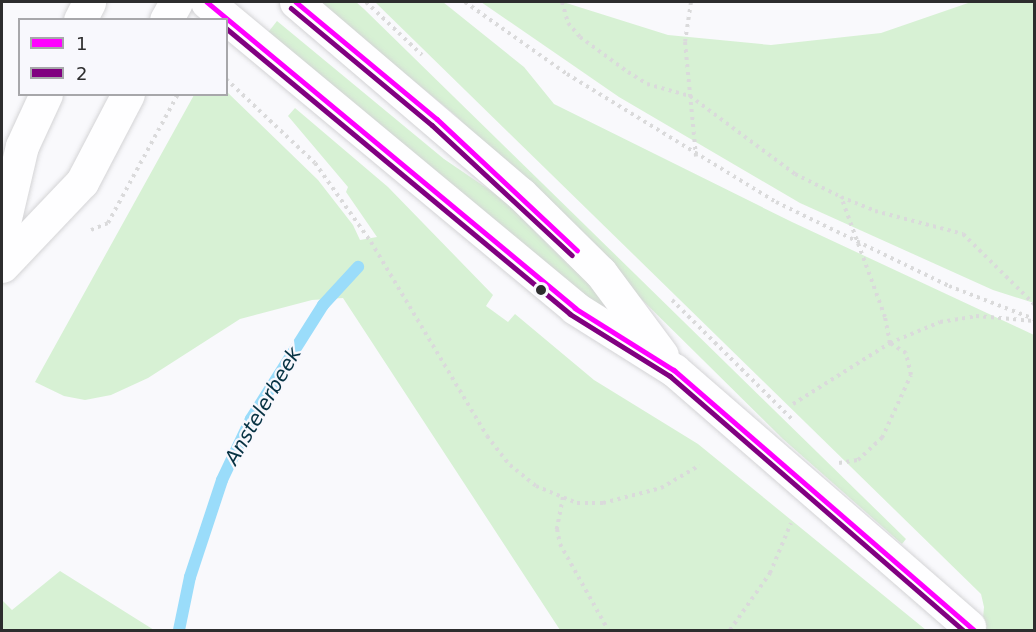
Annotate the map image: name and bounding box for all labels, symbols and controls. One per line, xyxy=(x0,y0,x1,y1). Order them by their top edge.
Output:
legend xyxy=(18,18,228,96)
text: 1 xyxy=(76,33,87,54)
text: 2 xyxy=(76,63,87,84)
unlabelled marker xyxy=(535,284,547,296)
water label: Anstelerbeek xyxy=(220,343,306,469)

